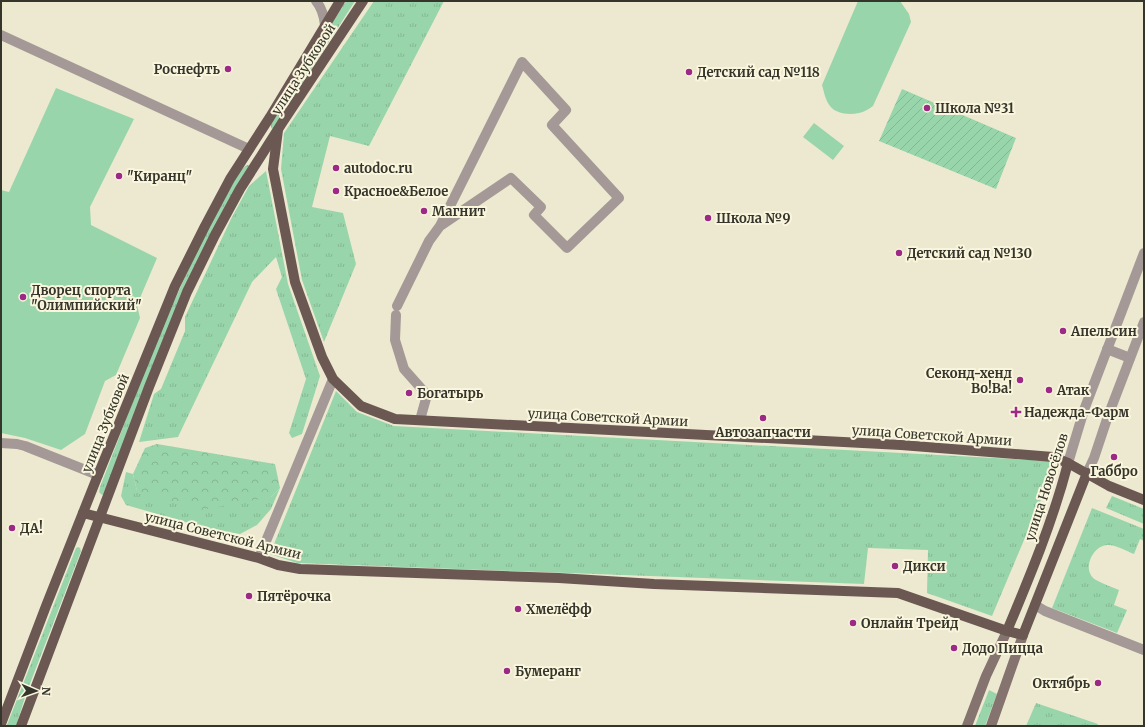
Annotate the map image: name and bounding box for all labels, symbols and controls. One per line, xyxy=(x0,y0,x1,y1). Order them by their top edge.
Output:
street label: улица Зубковой xyxy=(268,20,339,118)
place label: Роснефть xyxy=(154,61,220,78)
marker: Роснефть xyxy=(223,64,233,74)
place label: Детский сад №118 xyxy=(697,64,820,81)
marker: Детский сад №118 xyxy=(684,67,694,77)
place label: Школа №31 xyxy=(935,100,1014,117)
marker: Школа №31 xyxy=(922,103,932,113)
place label: autodoc.ru xyxy=(344,160,413,177)
marker: autodoc.ru xyxy=(331,163,341,173)
place label: "Киранц" xyxy=(127,168,192,185)
marker: "Киранц" xyxy=(114,171,124,181)
place label: Красное&Белое xyxy=(344,183,448,200)
marker: Красное&Белое xyxy=(331,186,341,196)
place label: Магнит xyxy=(432,203,486,220)
marker: Магнит xyxy=(419,206,429,216)
place label: Школа №9 xyxy=(716,210,791,227)
marker: Школа №9 xyxy=(703,213,713,223)
place label: Детский сад №130 xyxy=(907,245,1032,262)
marker: Детский сад №130 xyxy=(894,248,904,258)
place label: Дворец спорта "Олимпийский" xyxy=(31,282,142,314)
marker: Дворец спорта "Олимпийский" xyxy=(18,292,28,302)
place label: Апельсин xyxy=(1070,323,1137,340)
marker: Апельсин xyxy=(1058,326,1068,336)
place label: Секонд-хенд Во!Ва! xyxy=(926,365,1012,397)
street label: улица Зубковой xyxy=(78,371,133,475)
marker: Секонд-хенд Во!Ва! xyxy=(1015,375,1025,385)
place label: Атак xyxy=(1056,382,1090,399)
place label: Богатырь xyxy=(417,385,484,402)
marker: Атак xyxy=(1044,385,1054,395)
marker: Богатырь xyxy=(404,388,414,398)
place label: Надежда-Фарм xyxy=(1024,404,1129,421)
street label: улица Советской Армии xyxy=(527,405,689,430)
marker: Надежда-Фарм xyxy=(1011,407,1021,417)
marker: Автозапчасти xyxy=(758,413,768,423)
street label: улица Советской Армии xyxy=(851,421,1013,450)
place label: Автозапчасти xyxy=(714,424,811,441)
street label: улица Новосёлов xyxy=(1021,431,1072,543)
marker: Габбро xyxy=(1109,452,1119,462)
place label: Габбро xyxy=(1090,463,1138,480)
street label: улица Советской Армии xyxy=(143,508,303,563)
place label: ДА! xyxy=(20,520,43,537)
marker: ДА! xyxy=(7,523,17,533)
place label: Дикси xyxy=(903,558,946,575)
marker: Дикси xyxy=(890,561,900,571)
place label: Пятёрочка xyxy=(257,588,331,605)
marker: Пятёрочка xyxy=(244,591,254,601)
place label: Хмелёфф xyxy=(526,601,592,618)
marker: Хмелёфф xyxy=(513,604,523,614)
place label: Онлайн Трейд xyxy=(861,615,959,632)
marker: Онлайн Трейд xyxy=(848,618,858,628)
place label: Додо Пицца xyxy=(962,640,1043,657)
marker: Додо Пицца xyxy=(949,643,959,653)
place label: Бумеранг xyxy=(515,663,581,680)
marker: Бумеранг xyxy=(502,666,512,676)
north arrow xyxy=(16,671,56,711)
place label: Октябрь xyxy=(1032,675,1090,692)
marker: Октябрь xyxy=(1093,678,1103,688)
text: N xyxy=(39,687,53,696)

